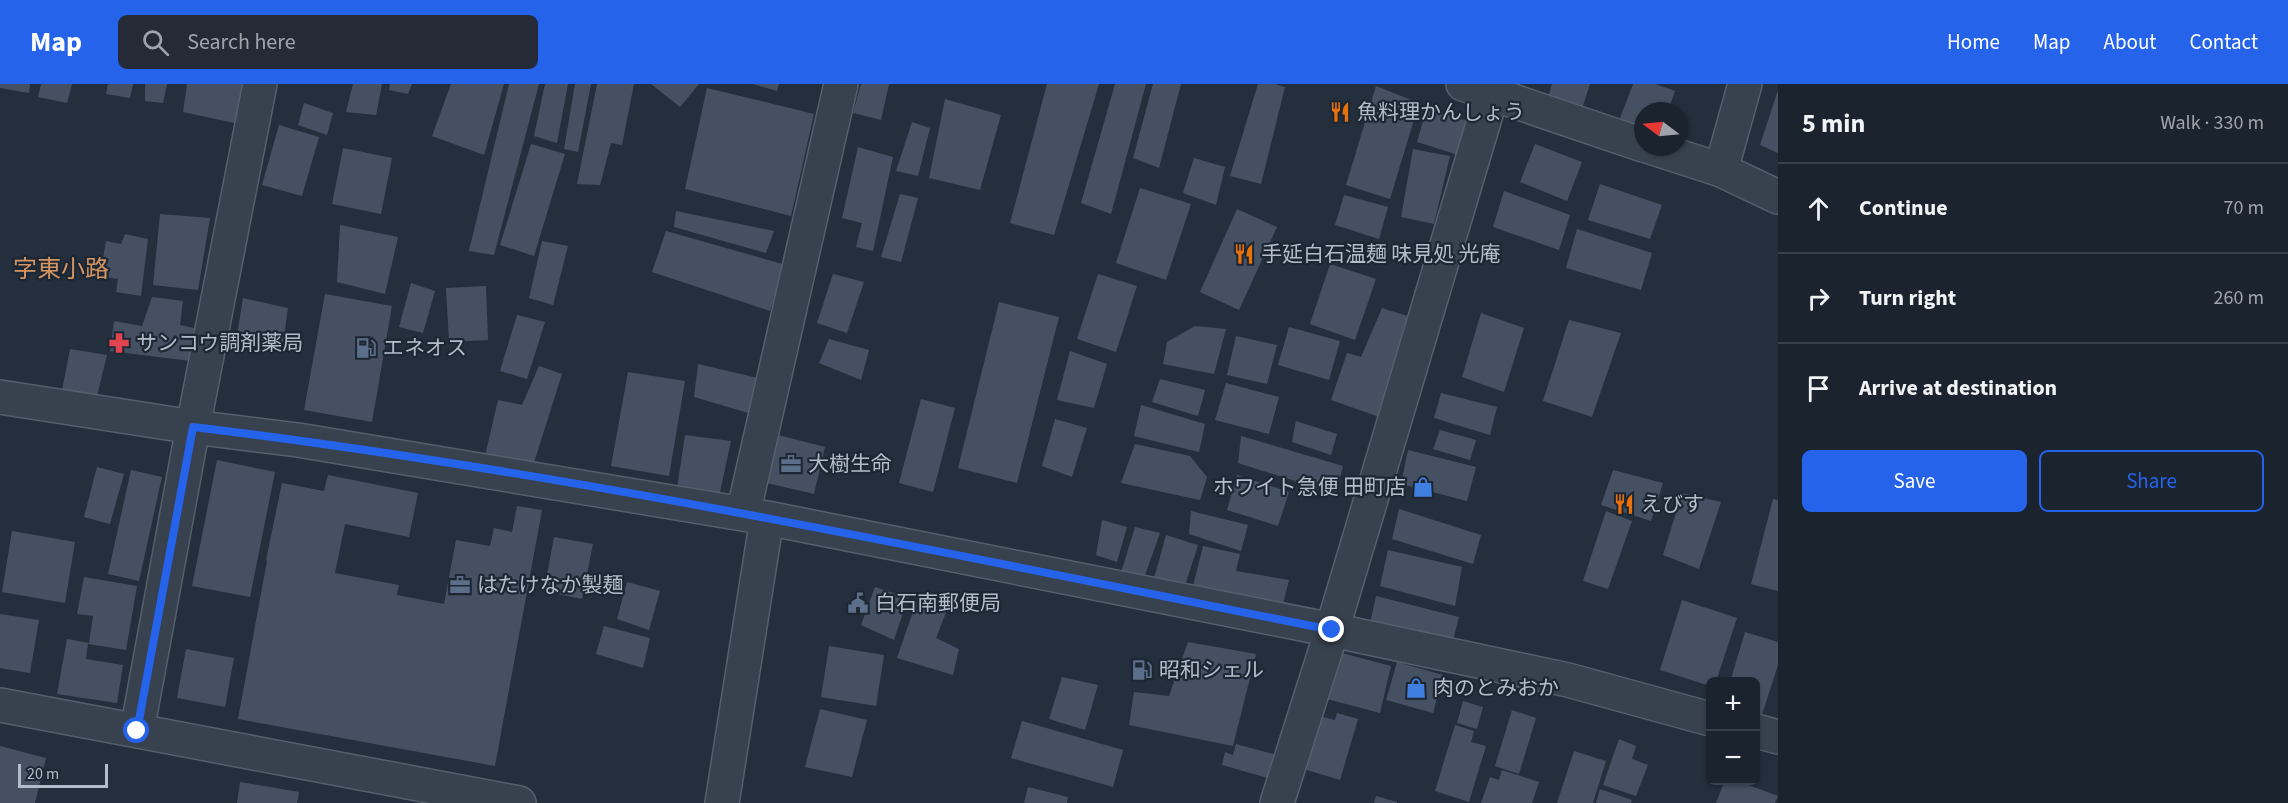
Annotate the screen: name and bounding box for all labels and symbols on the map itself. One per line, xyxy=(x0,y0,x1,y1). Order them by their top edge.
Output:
place label: 魚料理かんしょう xyxy=(1357,97,1525,127)
restaurant icon: 魚料理かんしょう xyxy=(1328,100,1352,124)
north arrow xyxy=(1634,102,1688,156)
place label: 手延白石温麺 味見処 光庵 xyxy=(1261,239,1500,269)
restaurant icon: 手延白石温麺 味見処 光庵 xyxy=(1232,242,1256,266)
district label: 字東小路 xyxy=(13,252,109,287)
place label: サンコウ調剤薬局 xyxy=(136,328,303,358)
pharmacy icon: サンコウ調剤薬局 xyxy=(107,331,131,355)
place label: エネオス xyxy=(383,333,467,363)
fuel station icon: エネオス xyxy=(354,336,378,360)
place label: 大樹生命 xyxy=(808,449,892,479)
office icon: 大樹生命 xyxy=(779,452,803,476)
place label: ホワイト急便 田町店 xyxy=(1213,472,1406,502)
shop icon: ホワイト急便 田町店 xyxy=(1411,475,1435,499)
place label: えびす xyxy=(1641,489,1704,519)
restaurant icon: えびす xyxy=(1612,492,1636,516)
place label: はたけなか製麺 xyxy=(477,570,624,600)
office icon: はたけなか製麺 xyxy=(448,573,472,597)
place label: 白石南郵便局 xyxy=(875,588,1001,618)
public building icon: 白石南郵便局 xyxy=(846,591,870,615)
route end xyxy=(1318,616,1344,642)
place label: 昭和シェル xyxy=(1159,655,1264,685)
fuel station icon: 昭和シェル xyxy=(1130,658,1154,682)
place label: 肉のとみおか xyxy=(1433,673,1559,703)
shop icon: 肉のとみおか xyxy=(1404,676,1428,700)
route start xyxy=(123,717,149,743)
scale bar xyxy=(18,761,108,788)

